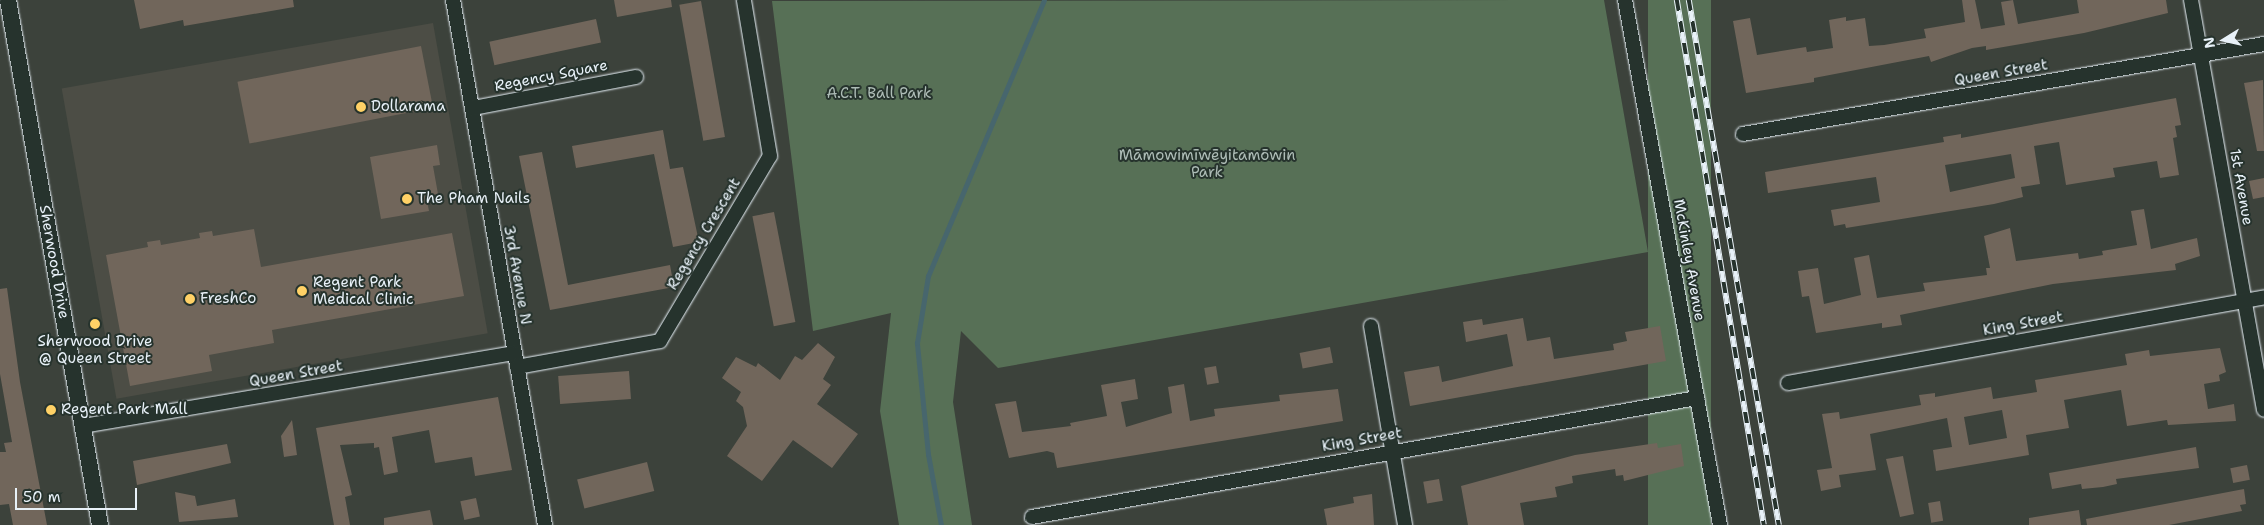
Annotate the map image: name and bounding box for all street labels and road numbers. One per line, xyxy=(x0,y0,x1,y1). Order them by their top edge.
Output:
street label: Regency Square xyxy=(493,56,609,96)
street label: Queen Street xyxy=(1953,56,2049,90)
street label: 1st Avenue xyxy=(2225,147,2257,227)
street label: Regency Crescent xyxy=(663,175,745,293)
street label: McKinley Avenue xyxy=(1669,198,1709,322)
street label: Sherwood Drive xyxy=(35,204,73,320)
street label: 3rd Avenue N xyxy=(499,224,535,326)
street label: King Street xyxy=(1982,308,2064,340)
street label: Queen Street xyxy=(248,357,344,391)
street label: King Street xyxy=(1321,424,1403,456)

